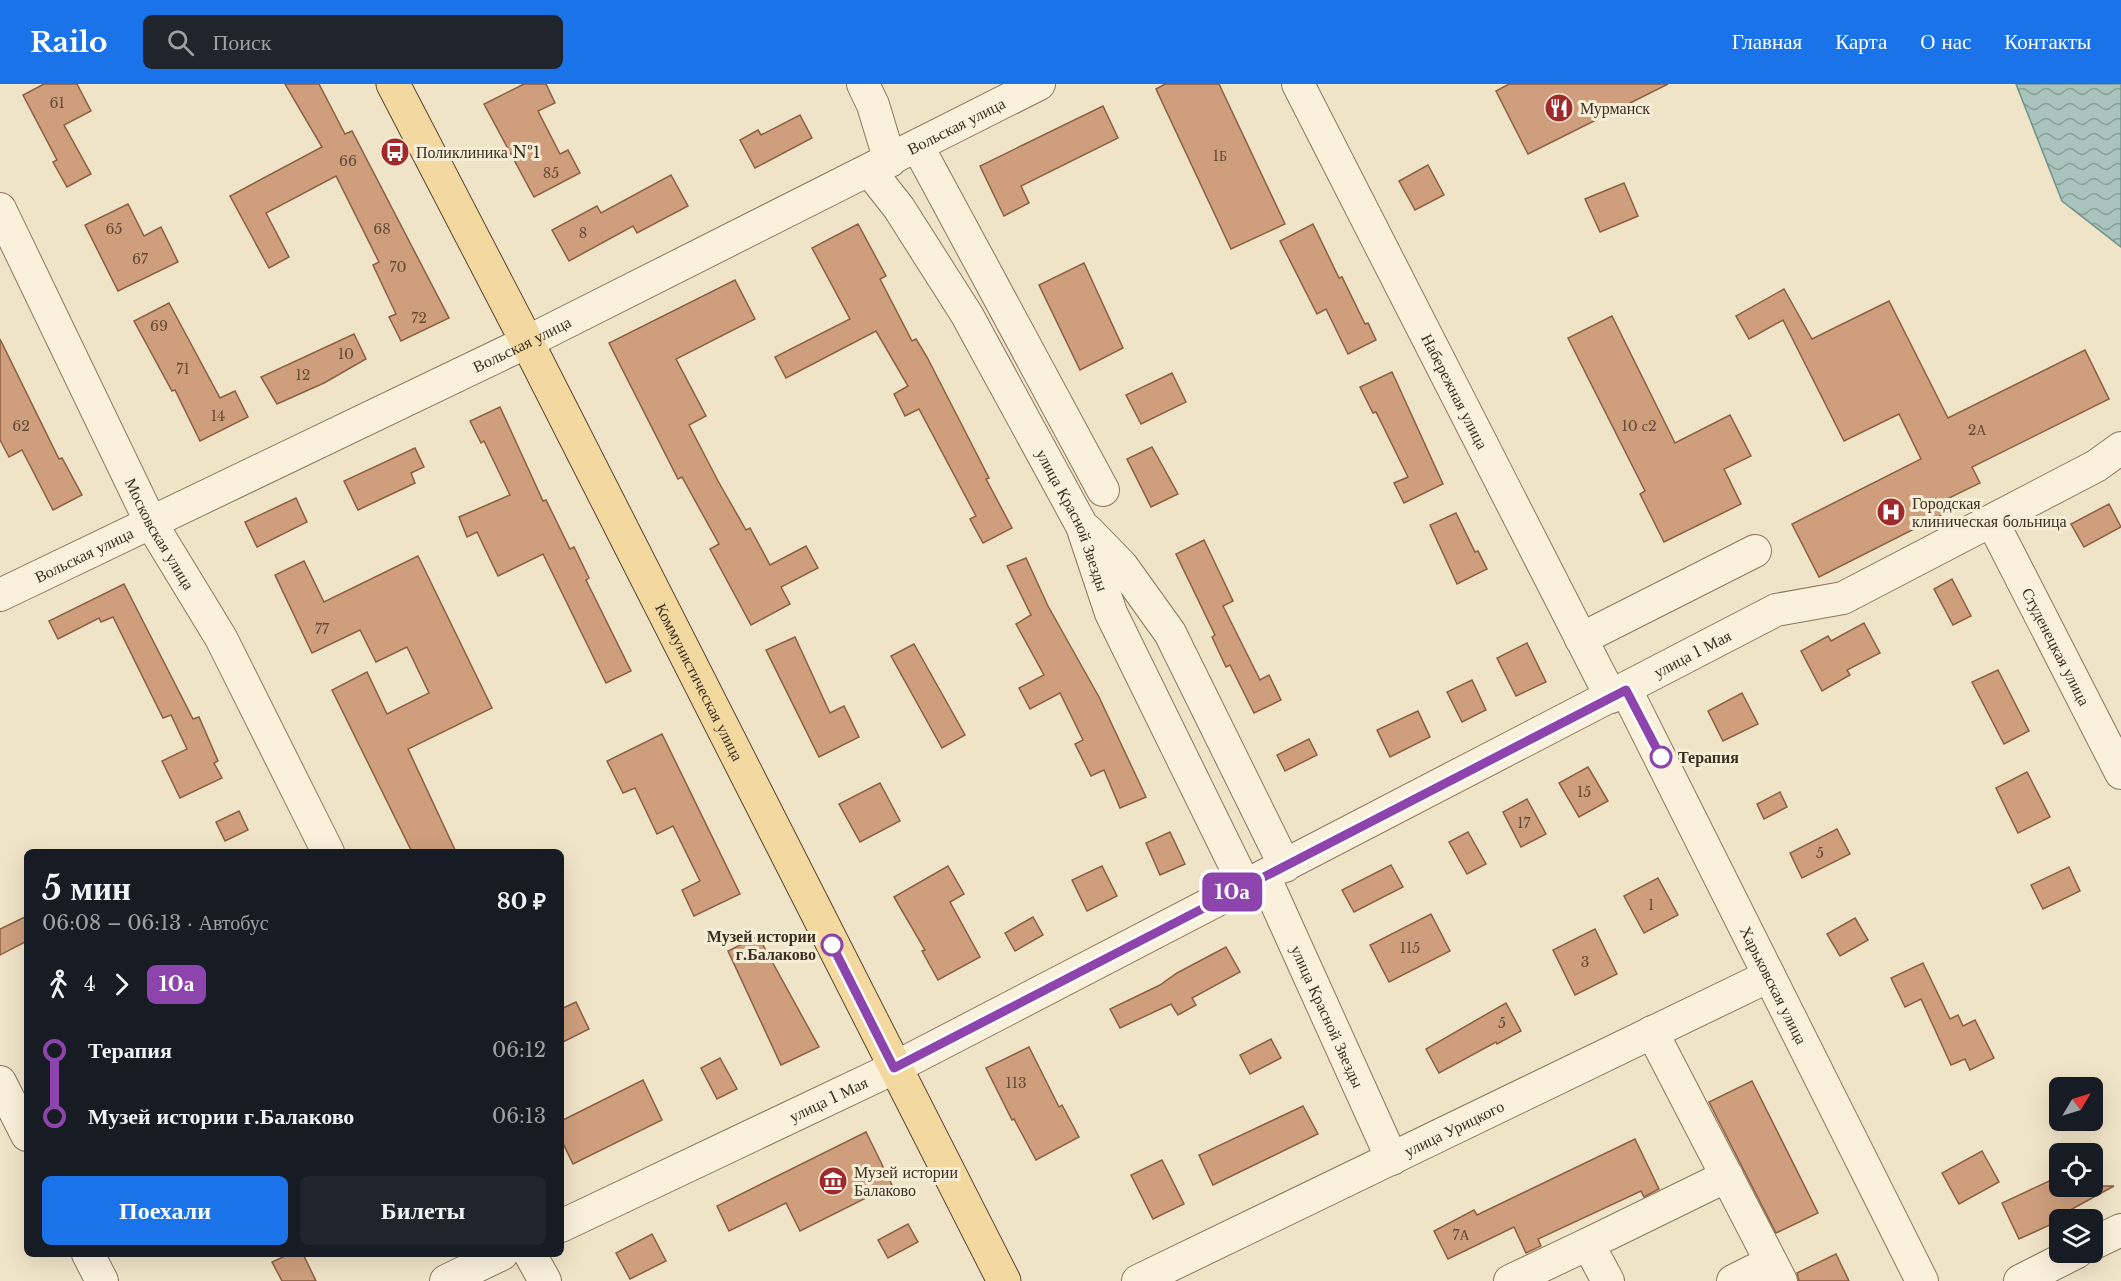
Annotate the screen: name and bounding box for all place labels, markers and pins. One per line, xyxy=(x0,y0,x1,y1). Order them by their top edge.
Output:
restaurant icon: Мурманск xyxy=(1543,92,1575,124)
place label: Мурманск xyxy=(1580,98,1650,118)
bus stop icon: Поликлиника №1 xyxy=(379,136,411,168)
place label: Поликлиника №1 xyxy=(416,142,540,162)
place label: Городская клиническая больница xyxy=(1912,493,2067,531)
hospital icon: Городская клиническая больница xyxy=(1875,496,1907,528)
marker: Терапия xyxy=(1650,746,1672,768)
place label: Терапия xyxy=(1678,747,1739,767)
place label: Музей истории г.Балаково xyxy=(707,926,816,964)
marker: Музей истории г.Балаково xyxy=(821,934,843,956)
place label: Музей истории Балаково xyxy=(854,1162,958,1200)
museum icon: Музей истории Балаково xyxy=(817,1165,849,1197)

